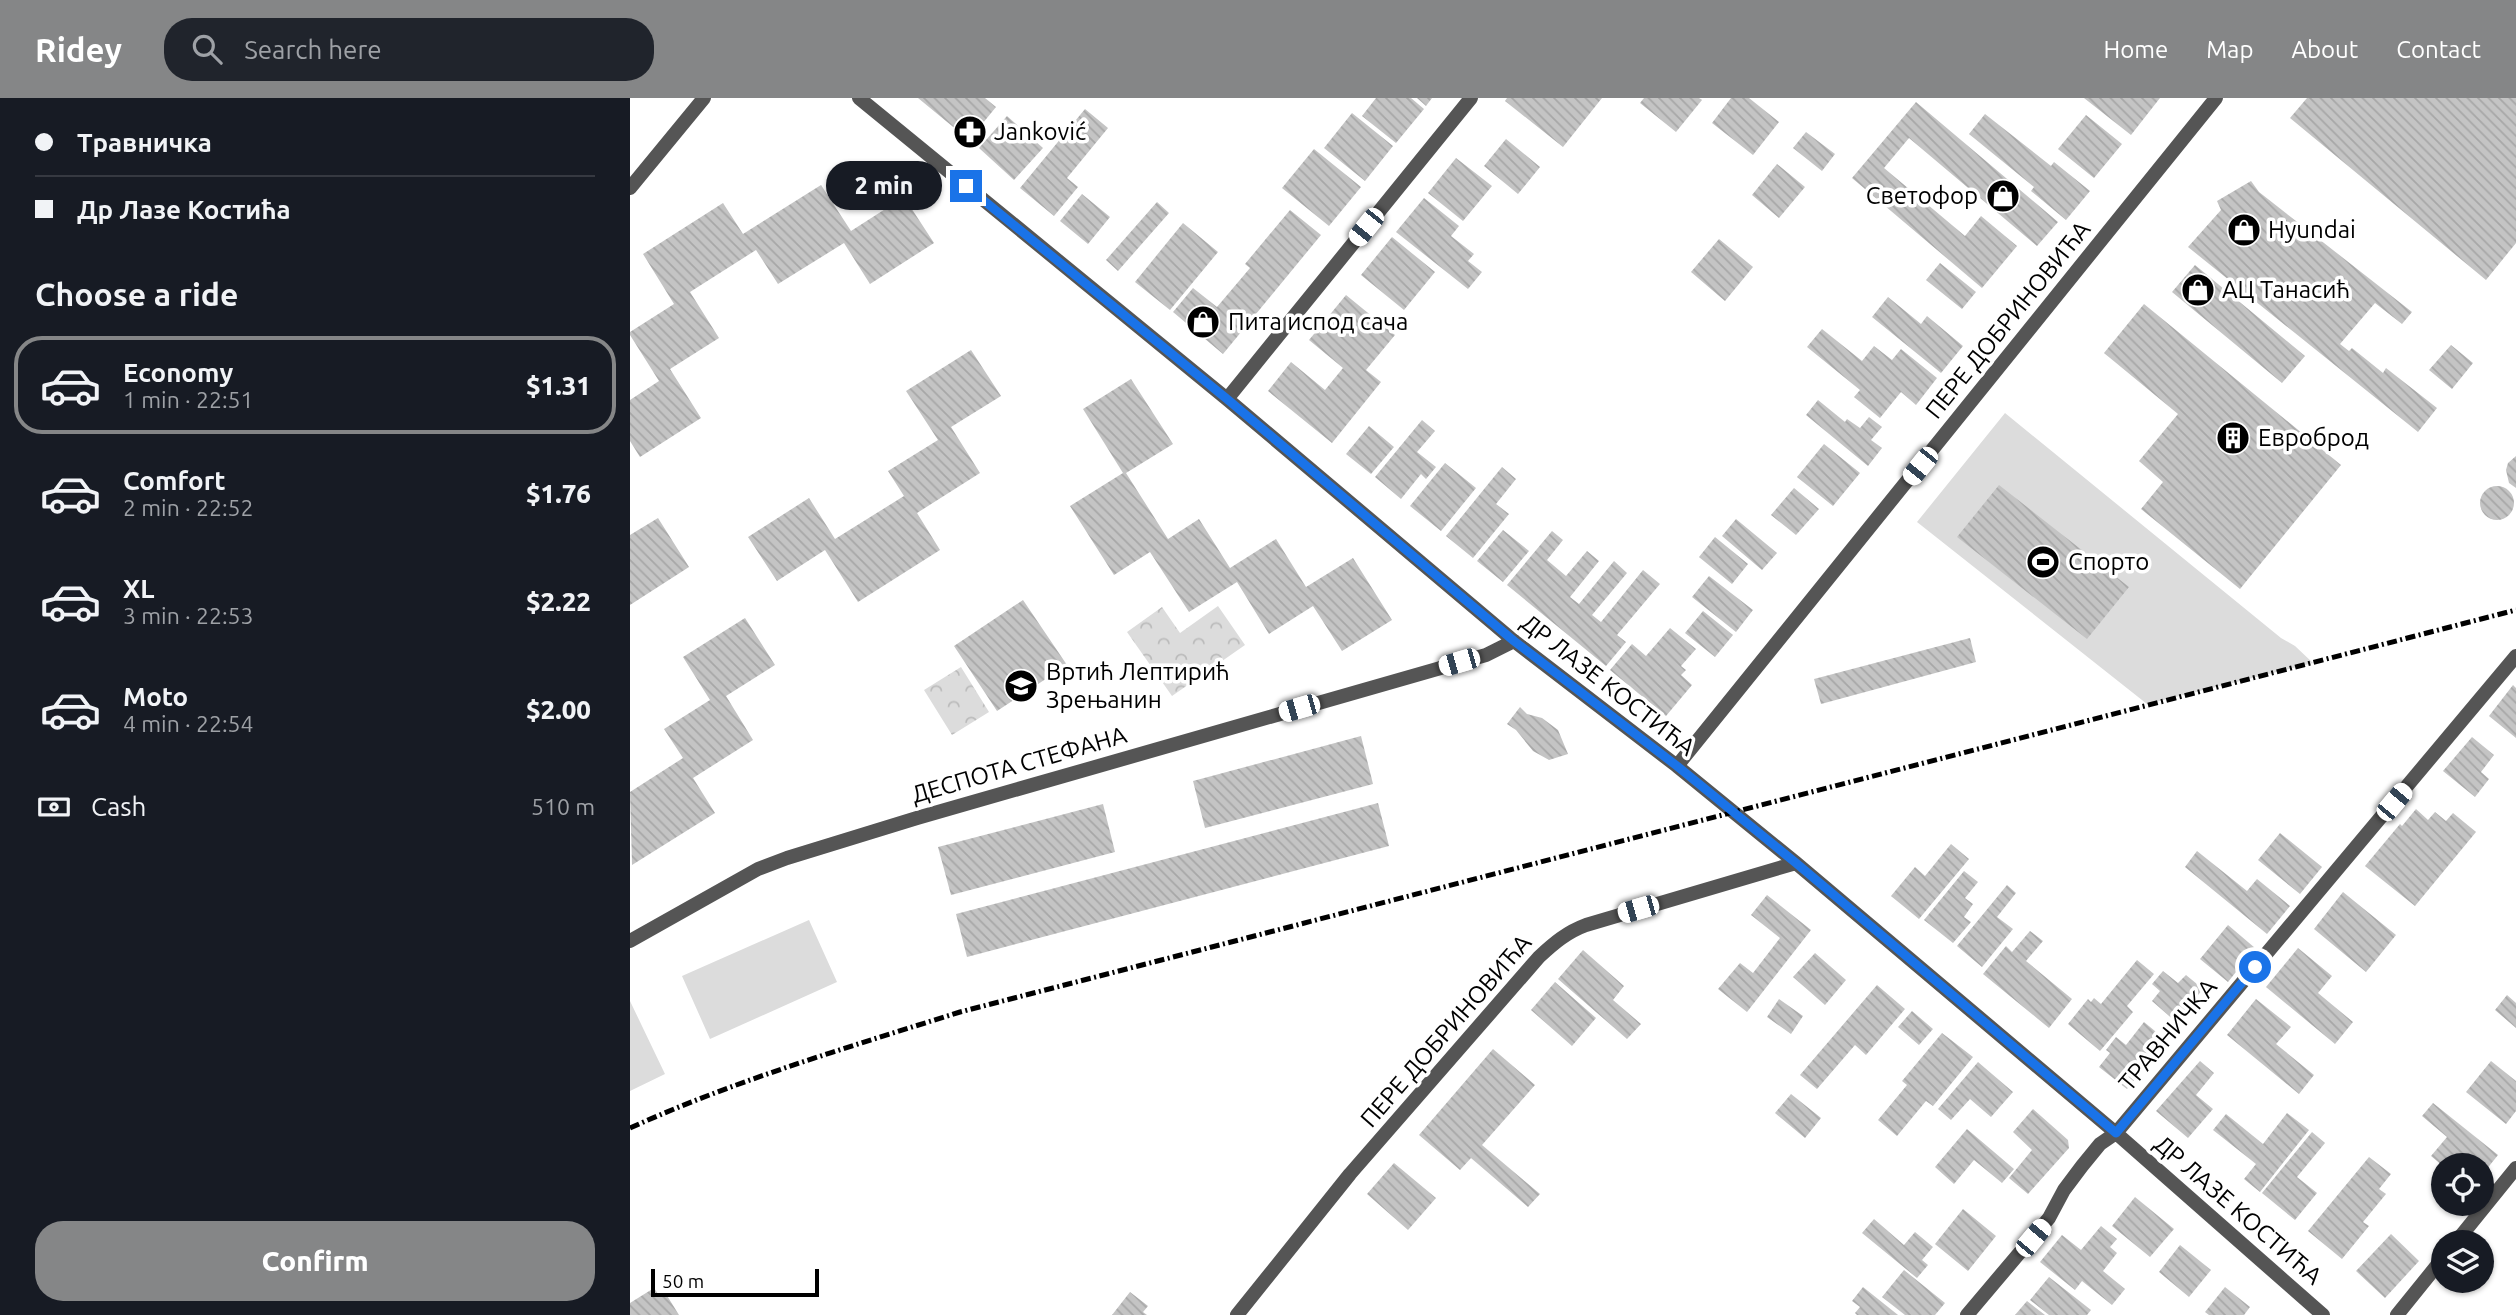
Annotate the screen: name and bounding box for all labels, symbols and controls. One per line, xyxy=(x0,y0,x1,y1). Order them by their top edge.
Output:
search box xyxy=(164,18,654,81)
icon: search xyxy=(188,30,226,68)
text: Ridey xyxy=(35,31,122,68)
text: Search here xyxy=(244,35,382,64)
text: Home xyxy=(2103,36,2168,63)
text: Map xyxy=(2206,36,2253,63)
text: About xyxy=(2291,36,2358,63)
text: Contact xyxy=(2396,36,2481,63)
pharmacy icon: Janković xyxy=(951,113,989,151)
place label: Janković xyxy=(994,118,1086,145)
text: Травничка xyxy=(77,128,212,157)
callout: 2 min xyxy=(826,162,942,210)
route end xyxy=(950,170,982,202)
text: 2 min xyxy=(855,173,913,198)
shop icon: Светофор xyxy=(1984,177,2022,215)
place label: Светофор xyxy=(1866,182,1978,209)
text: Др Лазе Костића xyxy=(77,195,291,224)
car xyxy=(1345,204,1388,250)
shop icon: Hyundai xyxy=(2225,211,2263,249)
street label: ПЕРЕ ДОБРИНОВИЋА xyxy=(1920,215,2096,424)
place label: Hyundai xyxy=(2268,216,2356,243)
shop icon: АЦ Танасић xyxy=(2179,271,2217,309)
text: Choose a ride xyxy=(35,276,238,312)
place label: АЦ Танасић xyxy=(2222,276,2350,303)
shop icon: Пита испод сача xyxy=(1184,303,1222,341)
place label: Пита испод сача xyxy=(1228,308,1408,335)
icon: car xyxy=(39,354,102,417)
text: Economy xyxy=(123,358,233,387)
text: $1.31 xyxy=(526,371,591,400)
text: 1 min · 22:51 xyxy=(123,387,254,412)
building icon: Евроброд xyxy=(2214,419,2252,457)
place label: Евроброд xyxy=(2258,424,2369,451)
car xyxy=(1899,443,1942,489)
icon: car xyxy=(39,462,102,525)
text: Comfort xyxy=(123,466,226,495)
text: $1.76 xyxy=(526,479,591,508)
text: 2 min · 22:52 xyxy=(123,495,254,520)
sports icon: Спорто xyxy=(2024,543,2062,581)
place label: Спорто xyxy=(2068,548,2149,575)
icon: car xyxy=(39,570,102,633)
text: XL xyxy=(123,574,154,603)
text: $2.22 xyxy=(526,587,591,616)
text: 3 min · 22:53 xyxy=(123,603,254,628)
street label: ДР ЛАЗЕ КОСТИЋА xyxy=(1516,608,1701,761)
car xyxy=(1436,646,1483,678)
place label: Вртић Лептирић Зрењанин xyxy=(1046,658,1230,713)
school or university icon: Вртић Лептирић Зрењанин xyxy=(1002,667,1040,705)
icon: car xyxy=(39,678,102,741)
text: Moto xyxy=(123,682,188,711)
car xyxy=(1276,692,1323,724)
text: $2.00 xyxy=(526,695,591,724)
text: 4 min · 22:54 xyxy=(123,711,254,736)
street label: ДЕСПОТА СТЕФАНА xyxy=(908,721,1130,808)
car xyxy=(2373,779,2416,825)
icon: cash xyxy=(35,788,73,826)
text: Cash xyxy=(91,792,146,821)
text: 510 m xyxy=(531,794,595,819)
car xyxy=(1615,893,1662,925)
street label: ПЕРЕ ДОБРИНОВИЋА xyxy=(1355,929,1537,1132)
route start xyxy=(2239,951,2271,983)
street label: ТРАВНИЧКА xyxy=(2113,973,2222,1096)
street label: ДР ЛАЗЕ КОСТИЋА xyxy=(2149,1130,2328,1290)
map controls xyxy=(2431,1153,2494,1293)
button: locate xyxy=(2431,1153,2494,1216)
car xyxy=(2012,1215,2055,1261)
button: Confirm xyxy=(35,1221,595,1301)
button: layers xyxy=(2431,1230,2494,1293)
scale bar xyxy=(651,1266,819,1298)
text: 50 m xyxy=(662,1270,704,1292)

